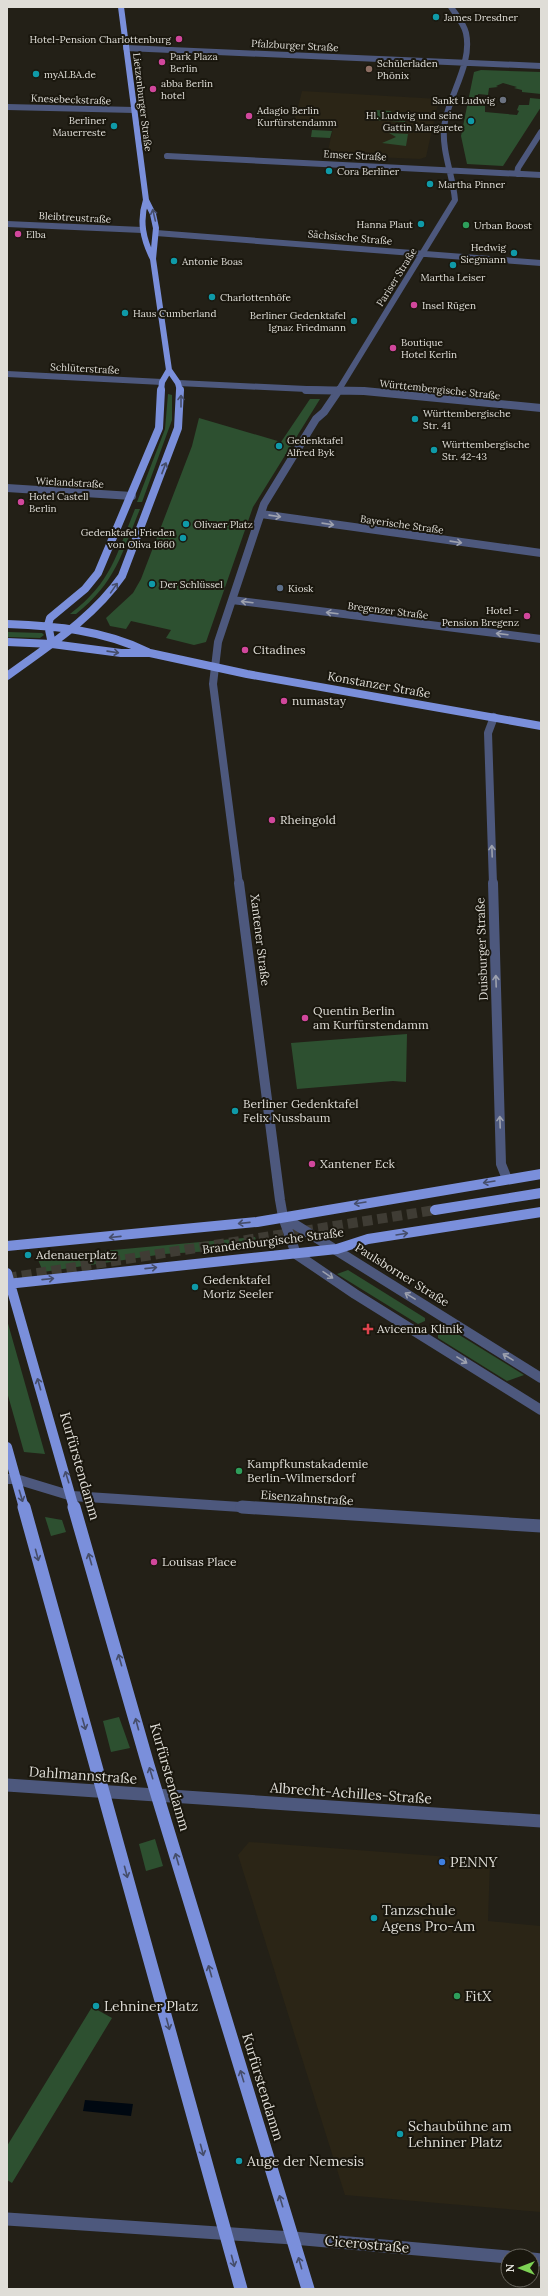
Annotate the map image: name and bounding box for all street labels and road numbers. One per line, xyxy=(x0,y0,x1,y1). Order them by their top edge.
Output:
street label: Pfalzburger Straße xyxy=(251,37,340,54)
street label: Lietzenburger Straße xyxy=(130,52,155,153)
street label: Knesebeckstraße xyxy=(31,92,112,107)
street label: Emser Straße xyxy=(323,147,388,164)
street label: Bleibtreustraße xyxy=(38,209,112,226)
street label: Sächsische Straße xyxy=(307,227,393,248)
street label: Pariser Straße xyxy=(373,245,420,309)
street label: Schlüterstraße xyxy=(50,360,121,377)
street label: Württembergische Straße xyxy=(379,377,502,402)
street label: Wielandstraße xyxy=(36,474,105,491)
street label: Bayerische Straße xyxy=(359,512,445,537)
street label: Bregenzer Straße xyxy=(347,599,430,622)
street label: Konstanzer Straße xyxy=(326,668,432,701)
street label: Xantener Straße xyxy=(247,893,274,987)
street label: Duisburger Straße xyxy=(472,897,491,1001)
street label: Brandenburgische Straße xyxy=(201,1224,345,1257)
street label: Paulsborner Straße xyxy=(352,1240,452,1310)
street label: Kurfürstendamm xyxy=(56,1410,104,1523)
street label: Eisenzahnstraße xyxy=(260,1487,355,1508)
street label: Kurfürstendamm xyxy=(146,1721,194,1834)
street label: Dahlmannstraße xyxy=(28,1762,138,1788)
street label: Albrecht-Achilles-Straße xyxy=(268,1778,433,1808)
street label: Kurfürstendamm xyxy=(238,2031,288,2143)
street label: Cicerostraße xyxy=(324,2231,411,2257)

